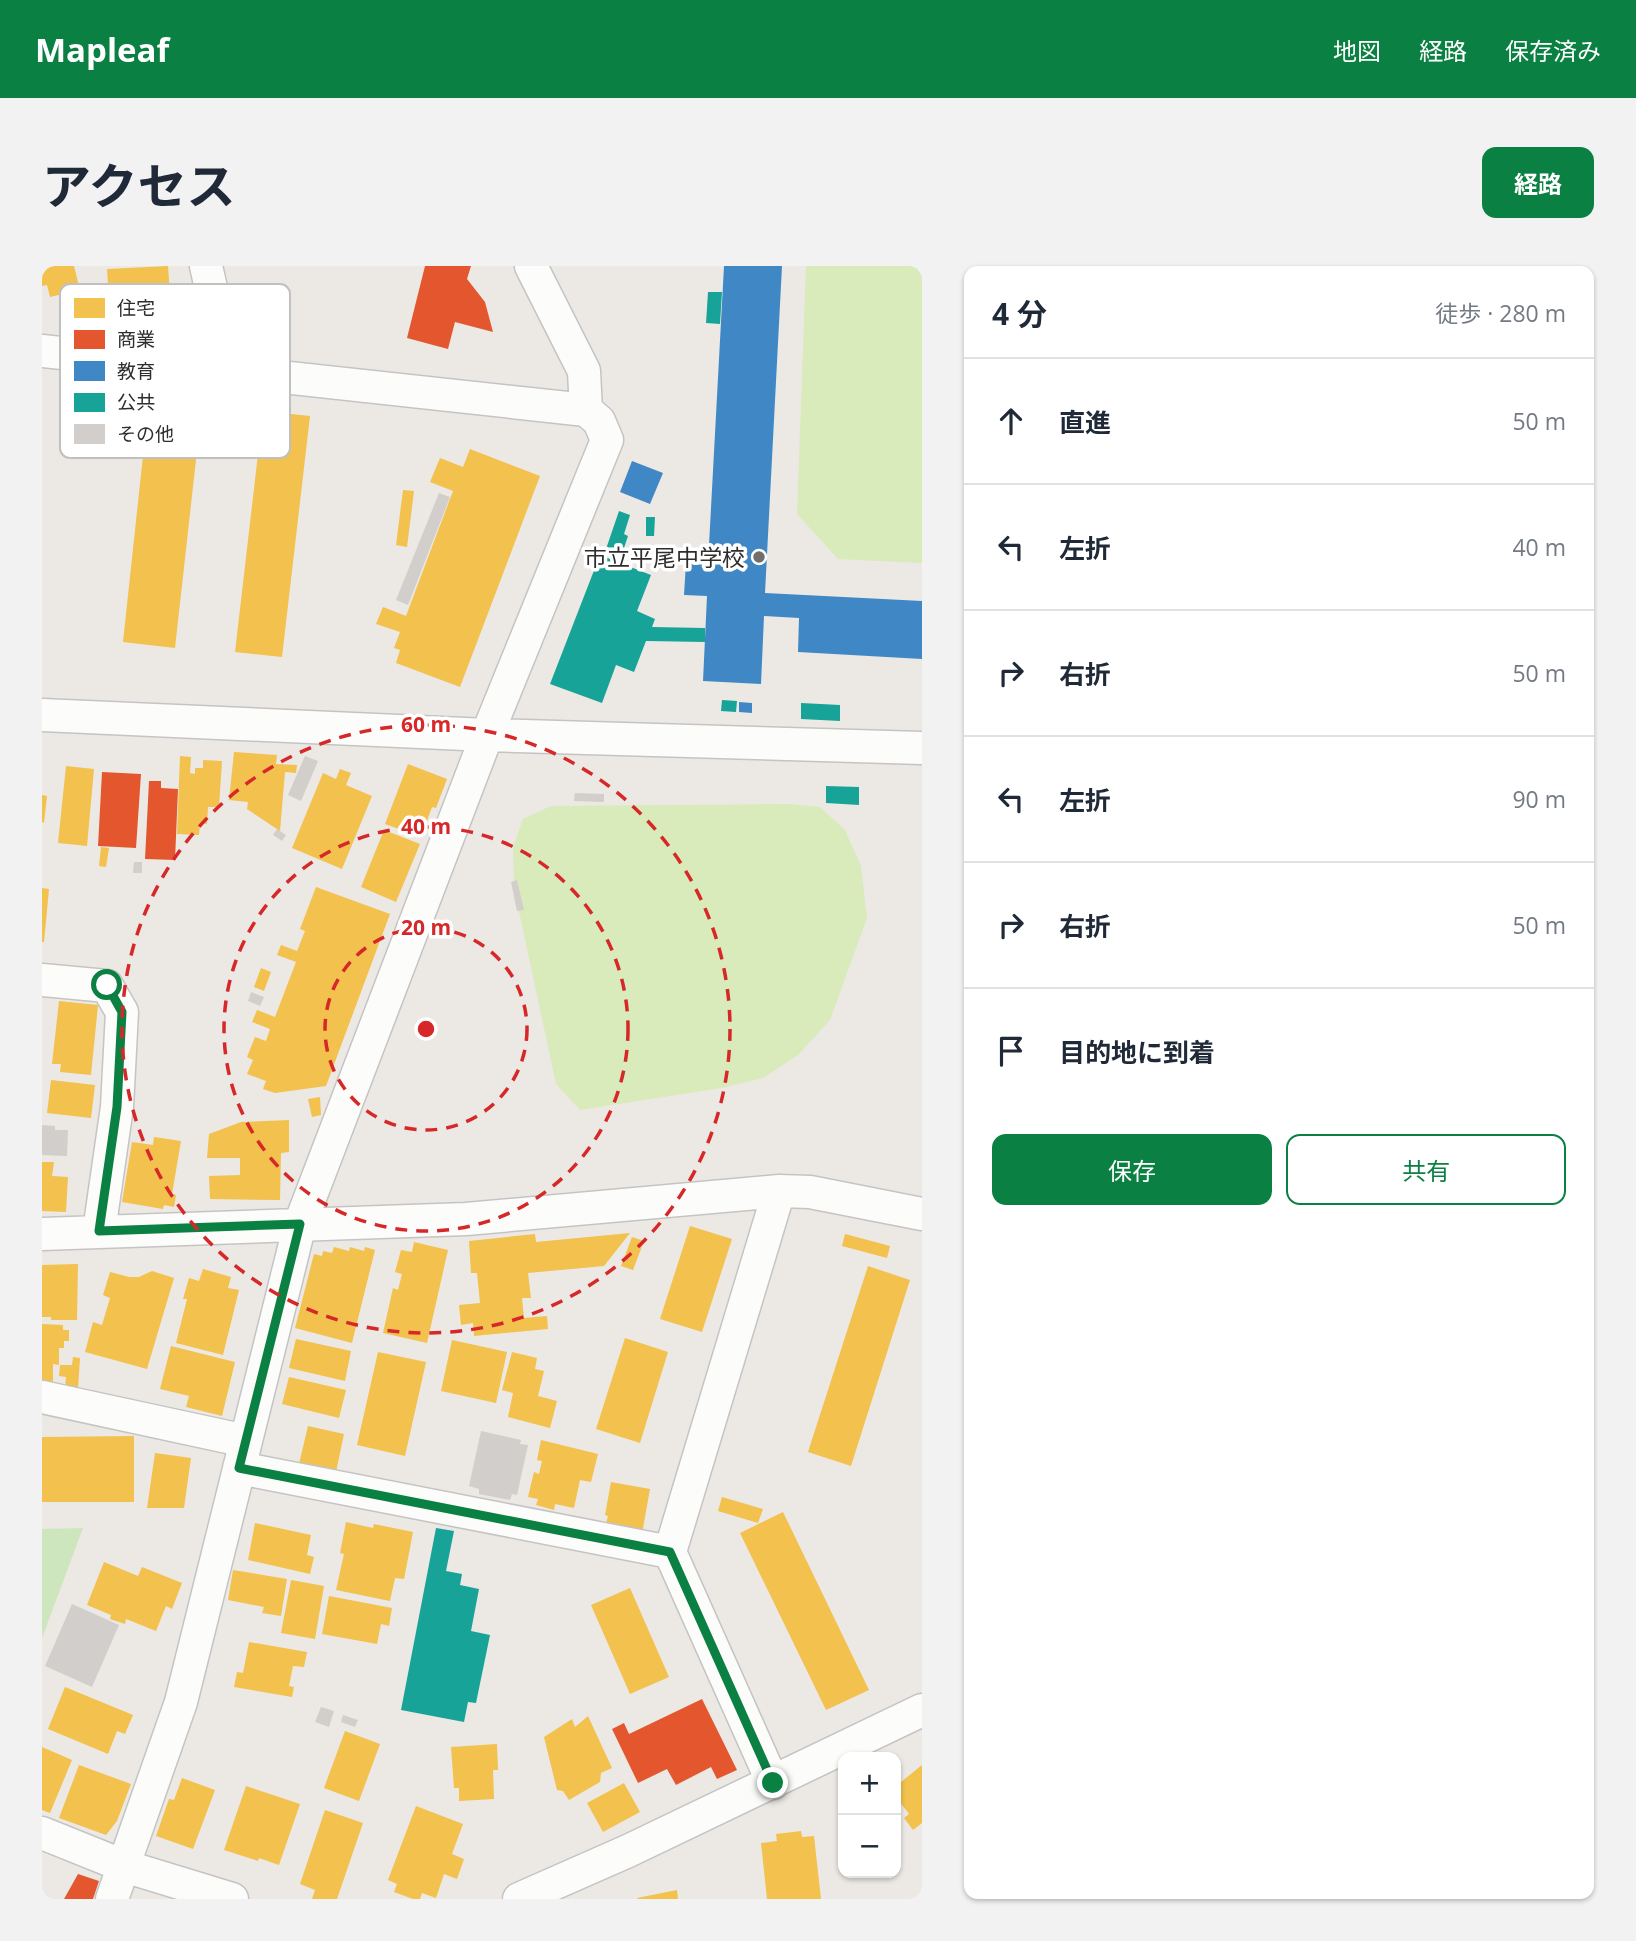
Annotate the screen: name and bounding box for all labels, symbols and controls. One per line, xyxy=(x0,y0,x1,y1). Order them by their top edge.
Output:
text: Mapleaf xyxy=(35,27,169,72)
text: 地図 xyxy=(1333,34,1381,67)
text: 経路 xyxy=(1419,34,1467,67)
text: 保存済み xyxy=(1505,34,1601,67)
button: 経路 xyxy=(1482,147,1594,218)
text: アクセス xyxy=(42,152,236,218)
legend xyxy=(60,284,290,458)
text: 4 分 xyxy=(992,293,1047,334)
text: 住宅 xyxy=(117,295,155,321)
text: 徒歩 · 280 m xyxy=(1435,297,1566,329)
text: 商業 xyxy=(117,326,155,352)
text: 教育 xyxy=(117,358,155,384)
text: 公共 xyxy=(117,389,155,415)
icon: ahead xyxy=(992,402,1030,440)
text: 直進 xyxy=(1059,404,1111,440)
text: 50 m xyxy=(1512,405,1566,437)
text: その他 xyxy=(117,421,174,447)
icon: left xyxy=(992,528,1030,566)
text: 左折 xyxy=(1059,530,1111,566)
text: 40 m xyxy=(1512,531,1566,563)
place label: 市立平尾中学校 xyxy=(584,541,745,573)
marker: 市立平尾中学校 xyxy=(751,549,767,565)
icon: right xyxy=(992,654,1030,692)
text: 右折 xyxy=(1059,656,1111,692)
text: 50 m xyxy=(1512,657,1566,689)
text: 60 m xyxy=(401,710,451,738)
icon: left xyxy=(992,780,1030,818)
text: 左折 xyxy=(1059,782,1111,818)
text: 90 m xyxy=(1512,783,1566,815)
text: 40 m xyxy=(401,812,451,840)
icon: right xyxy=(992,906,1030,944)
text: 右折 xyxy=(1059,908,1111,944)
text: 50 m xyxy=(1512,909,1566,941)
text: 20 m xyxy=(401,913,451,941)
route start xyxy=(91,969,122,1000)
centre of rings xyxy=(414,1017,438,1041)
icon: arrive xyxy=(992,1032,1030,1070)
text: 目的地に到着 xyxy=(1059,1034,1215,1070)
button: 保存 xyxy=(992,1134,1272,1205)
button: 共有 xyxy=(1286,1134,1566,1205)
map controls xyxy=(838,1752,901,1878)
button: + xyxy=(838,1752,901,1815)
route end xyxy=(757,1767,788,1798)
button: − xyxy=(838,1815,901,1878)

